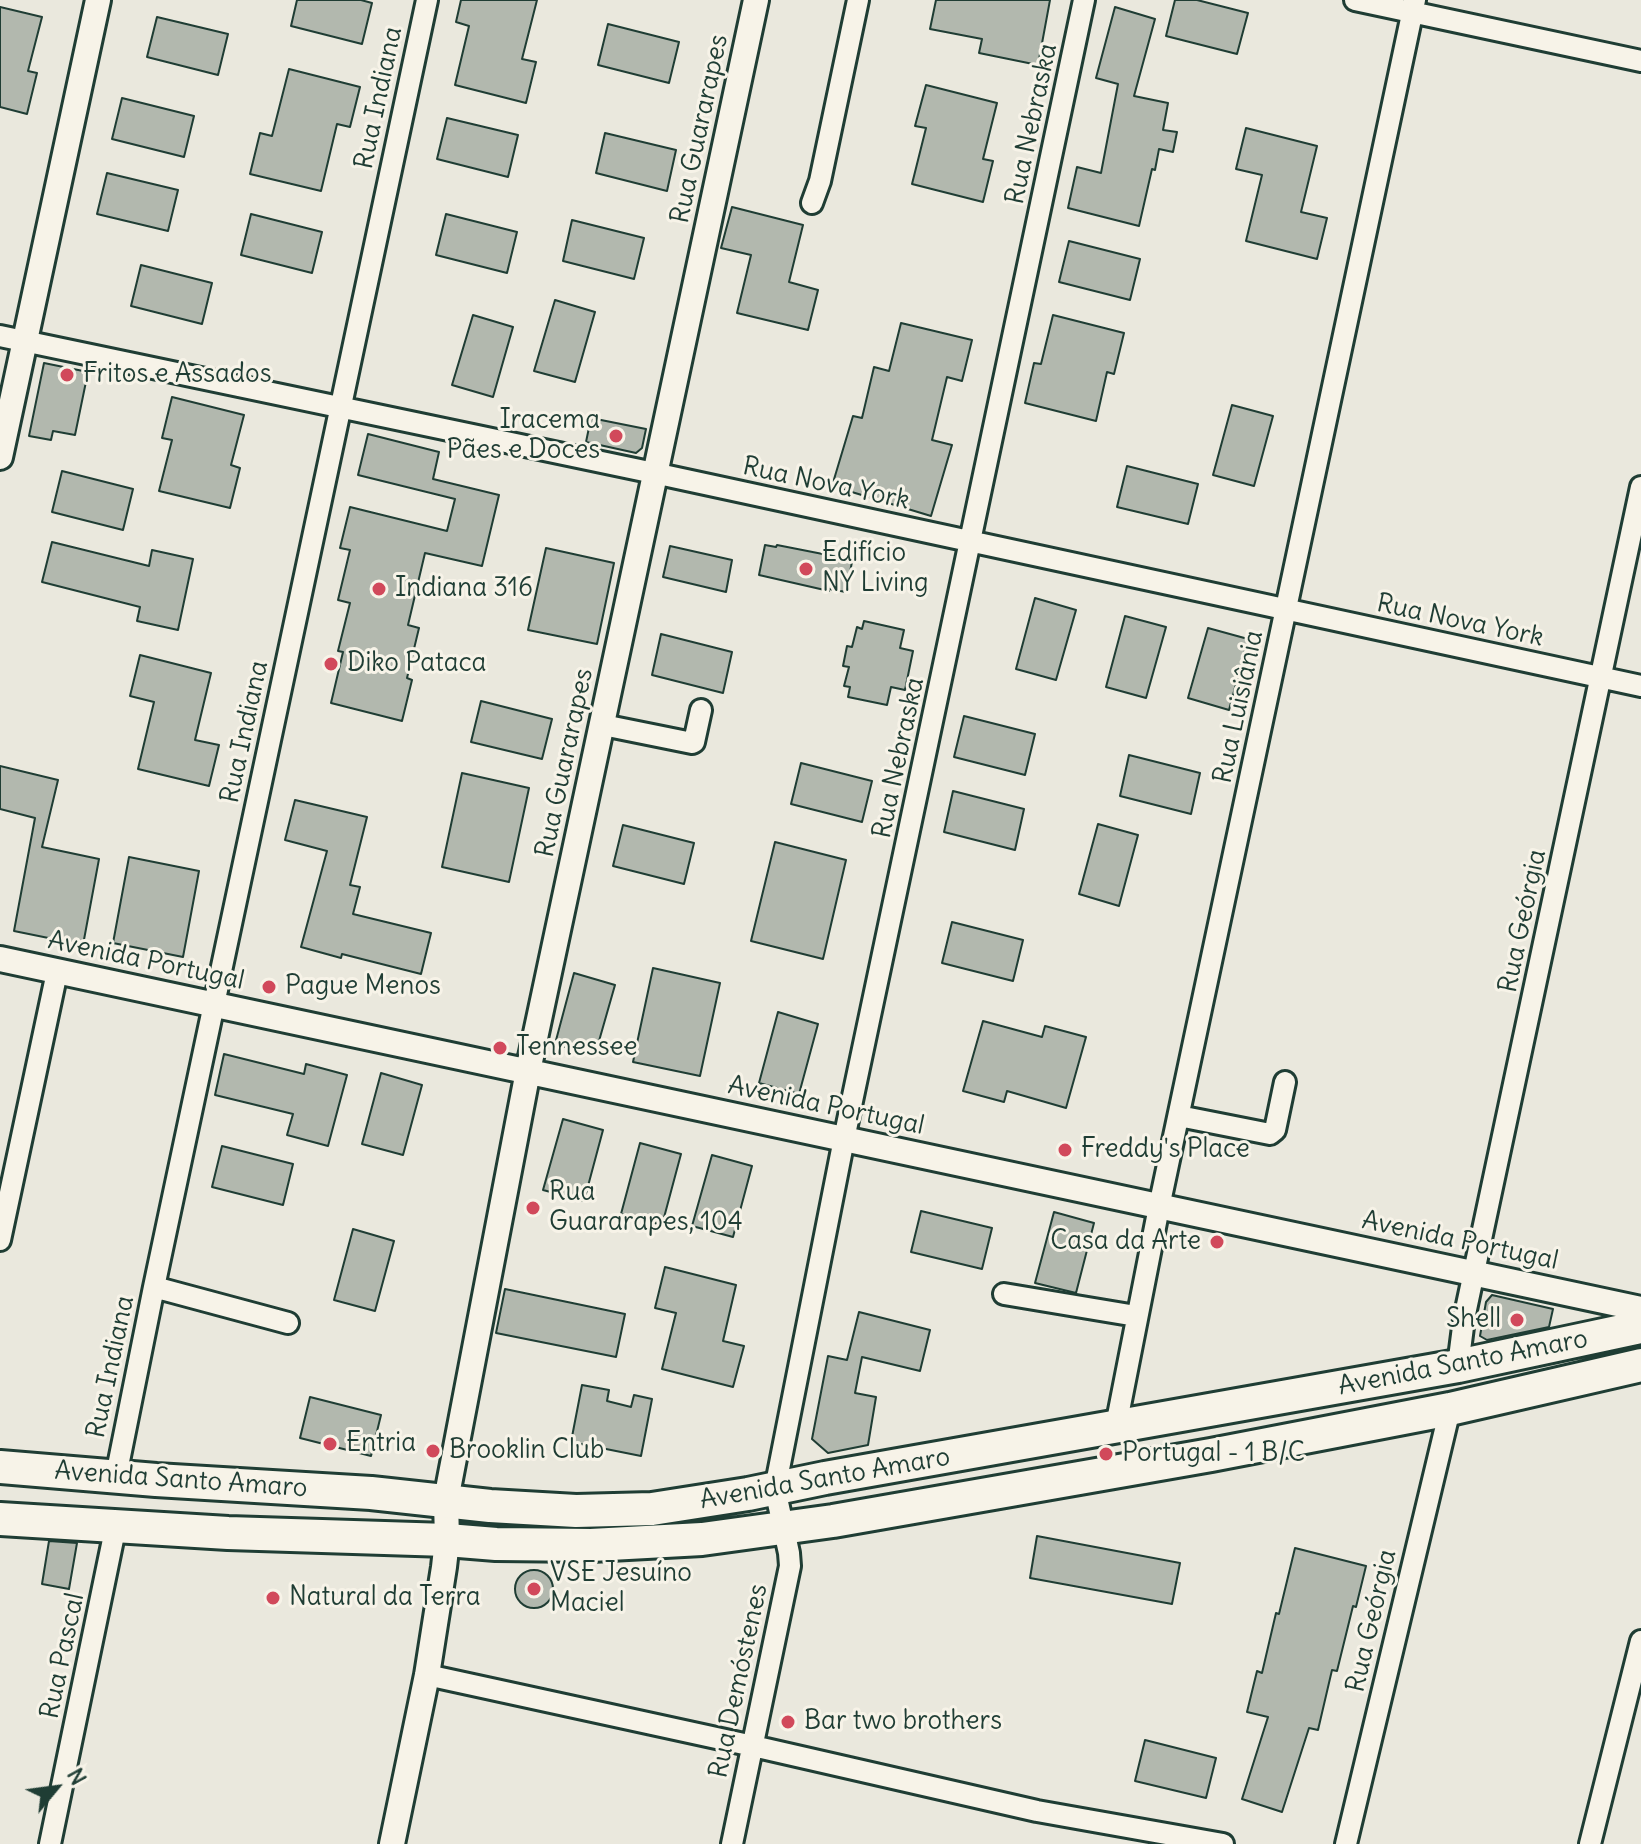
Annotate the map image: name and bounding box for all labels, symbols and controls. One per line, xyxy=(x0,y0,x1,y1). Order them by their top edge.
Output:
street label: Rua Indiana xyxy=(349,24,409,172)
street label: Rua Guararapes xyxy=(665,32,735,226)
street label: Rua Nebraska xyxy=(1000,41,1064,207)
place label: Fritos e Assados xyxy=(83,359,271,391)
marker: Fritos e Assados xyxy=(58,366,76,384)
place label: Iracema Pães e Doces xyxy=(446,405,600,466)
marker: Iracema Pães e Doces xyxy=(607,427,625,445)
street label: Rua Nova York xyxy=(740,451,912,517)
place label: Edifício NY Living xyxy=(822,538,929,600)
marker: Edifício NY Living xyxy=(797,560,815,578)
place label: Indiana 316 xyxy=(395,573,533,605)
marker: Indiana 316 xyxy=(370,580,388,598)
street label: Rua Nova York xyxy=(1374,588,1546,654)
street label: Rua Luisiânia xyxy=(1208,628,1270,786)
place label: Diko Pataca xyxy=(347,648,486,680)
marker: Diko Pataca xyxy=(322,655,340,673)
street label: Rua Indiana xyxy=(215,658,275,806)
street label: Rua Guararapes xyxy=(530,666,600,860)
street label: Rua Nebraska xyxy=(867,675,931,841)
street label: Rua Geórgia xyxy=(1493,847,1553,995)
street label: Avenida Portugal xyxy=(45,925,247,997)
place label: Pague Menos xyxy=(285,971,441,1003)
marker: Pague Menos xyxy=(260,978,278,996)
place label: Tennessee xyxy=(516,1032,638,1064)
marker: Tennessee xyxy=(491,1039,509,1057)
street label: Avenida Portugal xyxy=(725,1070,927,1142)
place label: Freddy's Place xyxy=(1081,1134,1250,1166)
marker: Freddy's Place xyxy=(1056,1141,1074,1159)
place label: Rua Guararapes, 104 xyxy=(549,1177,743,1238)
marker: Rua Guararapes, 104 xyxy=(524,1199,542,1217)
street label: Avenida Portugal xyxy=(1359,1205,1561,1277)
place label: Casa da Arte xyxy=(1050,1226,1201,1258)
marker: Casa da Arte xyxy=(1208,1233,1226,1251)
street label: Rua Indiana xyxy=(81,1293,141,1441)
place label: Shell xyxy=(1446,1304,1501,1336)
marker: Shell xyxy=(1508,1311,1526,1329)
street label: Avenida Santo Amaro xyxy=(1336,1324,1590,1402)
place label: Entria xyxy=(346,1428,416,1460)
marker: Entria xyxy=(321,1435,339,1453)
place label: Brooklin Club xyxy=(449,1435,604,1467)
place label: Portugal - 1 B/C xyxy=(1122,1438,1305,1470)
marker: Brooklin Club xyxy=(424,1442,442,1460)
street label: Avenida Santo Amaro xyxy=(698,1442,952,1516)
marker: Portugal - 1 B/C xyxy=(1097,1445,1115,1463)
street label: Avenida Santo Amaro xyxy=(54,1456,308,1504)
street label: Rua Geórgia xyxy=(1340,1547,1404,1695)
place label: VSE Jesuíno Maciel xyxy=(550,1558,692,1620)
marker: VSE Jesuíno Maciel xyxy=(525,1580,543,1598)
street label: Rua Demóstenes xyxy=(703,1581,775,1781)
place label: Natural da Terra xyxy=(289,1582,481,1614)
marker: Natural da Terra xyxy=(264,1589,282,1607)
street label: Rua Pascal xyxy=(34,1590,92,1722)
place label: Bar two brothers xyxy=(804,1706,1002,1738)
marker: Bar two brothers xyxy=(779,1713,797,1731)
north arrow xyxy=(16,1748,96,1828)
text: N xyxy=(61,1763,93,1790)

